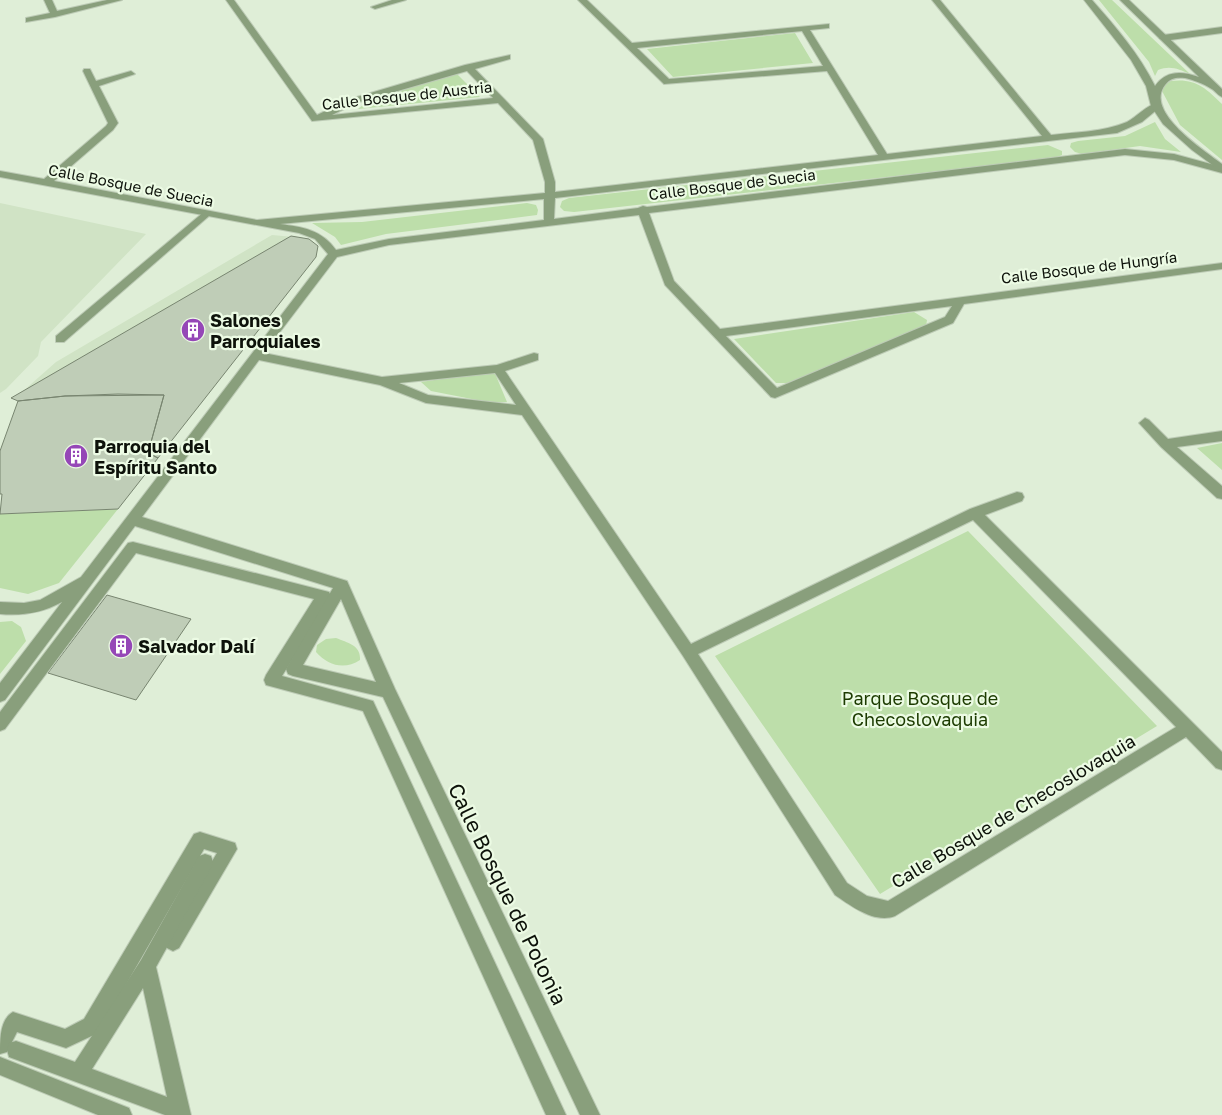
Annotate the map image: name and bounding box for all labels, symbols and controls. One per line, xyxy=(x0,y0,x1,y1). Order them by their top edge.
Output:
street label: Calle Bosque de Austria xyxy=(321,77,493,113)
street label: Calle Bosque de Suecia xyxy=(47,160,215,210)
street label: Calle Bosque de Suecia xyxy=(648,165,816,203)
street label: Calle Bosque de Hungría xyxy=(1000,247,1178,287)
place label: Salones Parroquiales xyxy=(210,309,321,352)
building icon: Salones Parroquiales xyxy=(180,317,206,343)
place label: Parroquia del Espíritu Santo xyxy=(94,435,217,478)
building icon: Parroquia del Espíritu Santo xyxy=(63,443,89,469)
building icon: Salvador Dalí xyxy=(108,633,134,659)
place label: Salvador Dalí xyxy=(138,635,257,657)
park label: Parque Bosque de Checoslovaquia xyxy=(842,687,998,730)
street label: Calle Bosque de Checoslovaquia xyxy=(887,729,1139,893)
street label: Calle Bosque de Polonia xyxy=(443,779,573,1009)

